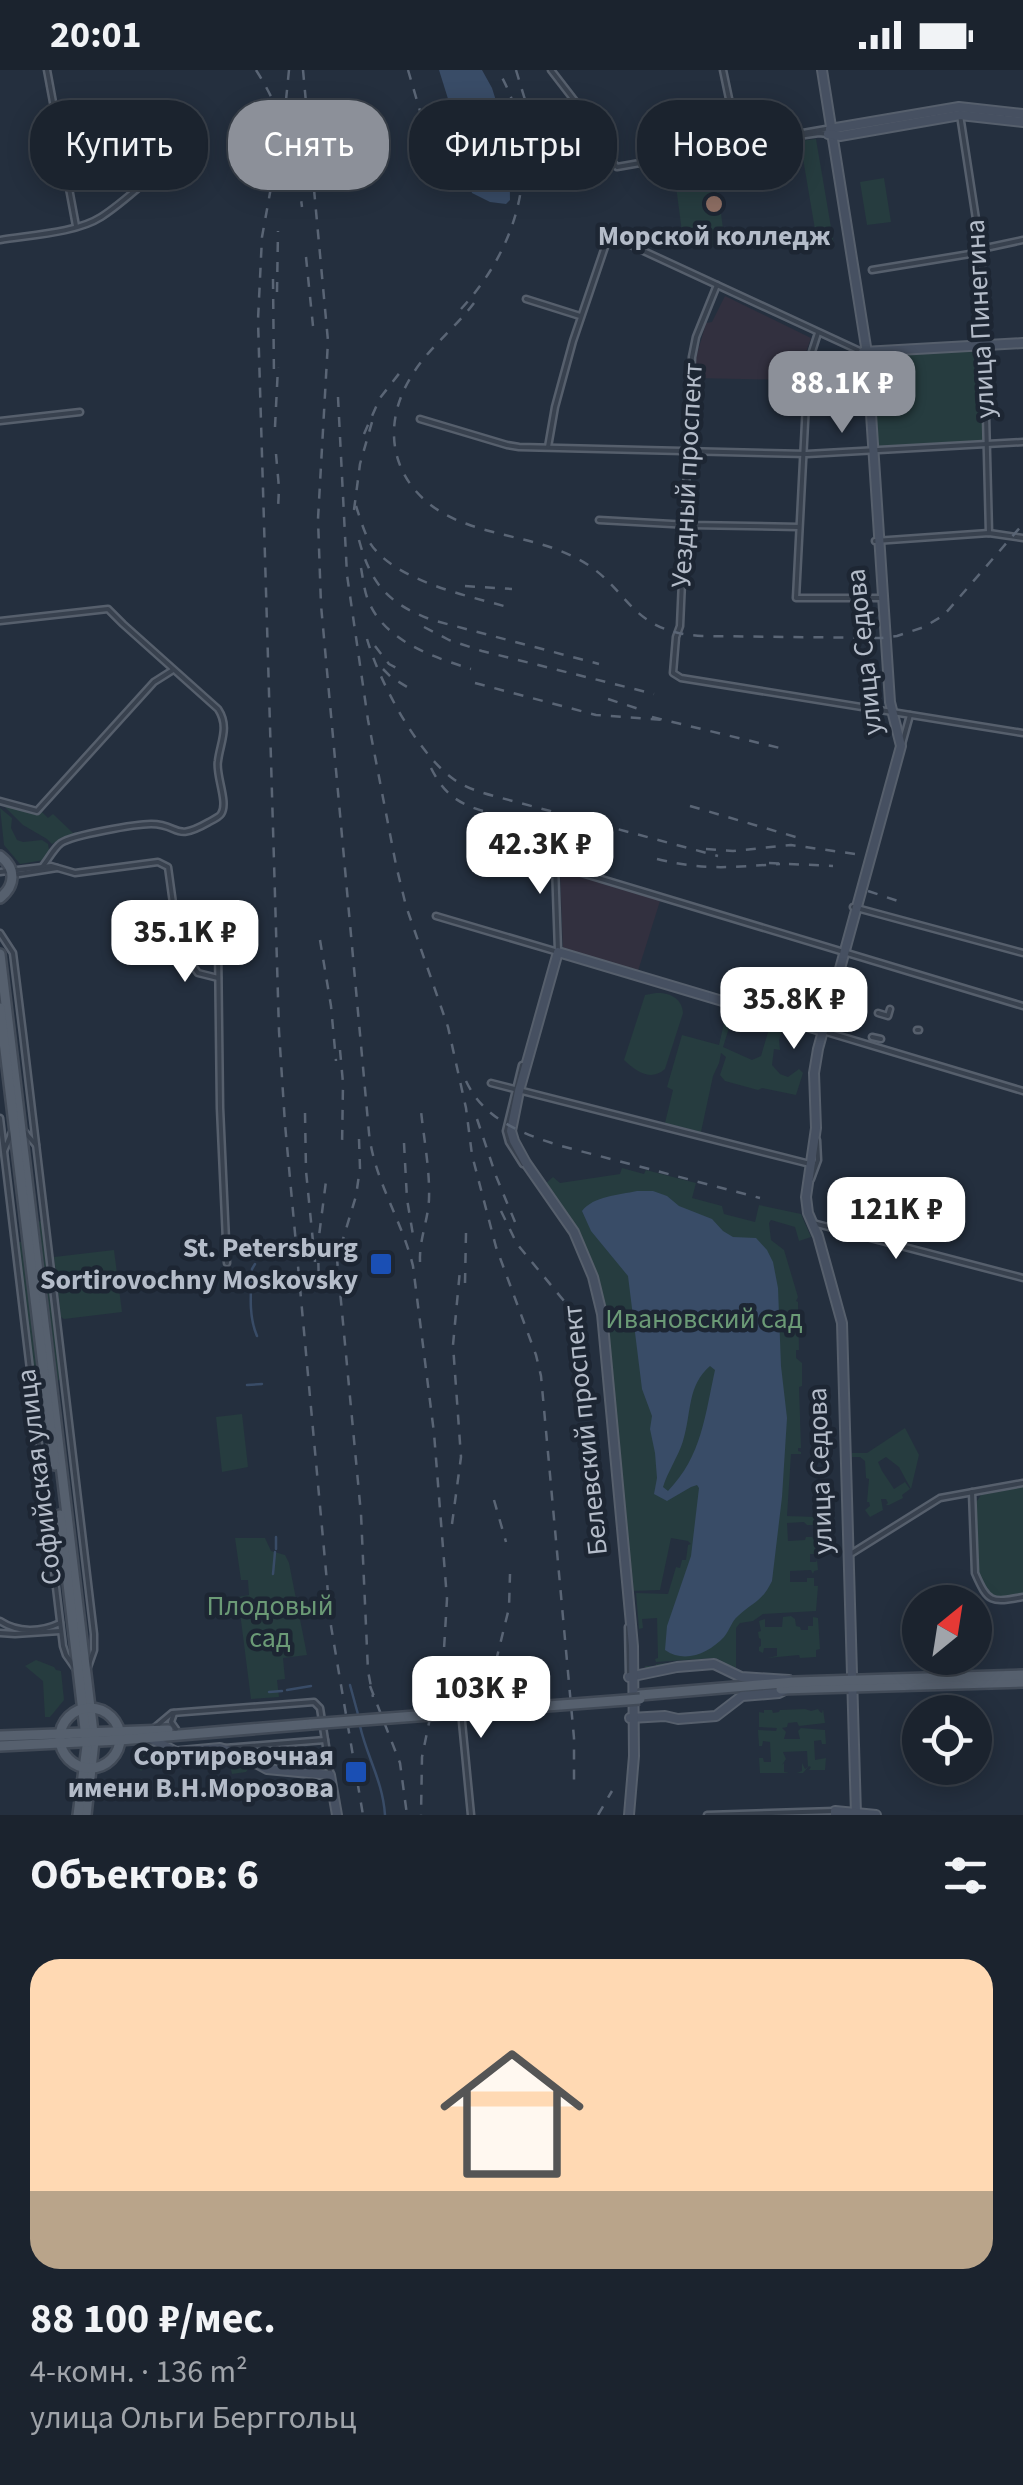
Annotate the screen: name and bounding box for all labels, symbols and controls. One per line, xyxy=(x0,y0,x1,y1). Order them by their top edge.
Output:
text: 20:01 xyxy=(50,8,142,62)
chip: Купить xyxy=(30,100,208,190)
chip: Снять xyxy=(228,100,389,190)
chip: Фильтры xyxy=(409,100,617,190)
chip: Новое xyxy=(637,100,803,190)
marker: Морской колледж xyxy=(703,193,725,215)
place label: Морской колледж xyxy=(598,216,831,256)
street label: улица Пинегина xyxy=(955,218,1005,420)
pin: 88.1K ₽ xyxy=(750,351,934,436)
text: 88.1K ₽ xyxy=(790,360,894,406)
street label: Уездный проспект xyxy=(661,361,713,589)
street label: улица Седова xyxy=(835,567,893,737)
pin: 42.3K ₽ xyxy=(448,812,632,897)
text: 42.3K ₽ xyxy=(488,821,592,867)
pin: 35.1K ₽ xyxy=(93,900,277,985)
text: 35.1K ₽ xyxy=(133,909,237,955)
pin: 35.8K ₽ xyxy=(702,967,886,1052)
text: 35.8K ₽ xyxy=(742,976,846,1022)
pin: 121K ₽ xyxy=(815,1177,977,1262)
text: 121K ₽ xyxy=(849,1186,943,1232)
place label: St. Petersburg Sortirovochny Moskovsky xyxy=(40,1228,358,1300)
marker: St. Petersburg Sortirovochny Moskovsky xyxy=(368,1251,394,1277)
park label: Ивановский сад xyxy=(605,1299,803,1339)
street label: Белевский проспект xyxy=(552,1303,618,1557)
street label: Софийская улица xyxy=(6,1367,72,1587)
street label: улица Седова xyxy=(797,1387,843,1555)
north arrow xyxy=(902,1585,992,1675)
map controls xyxy=(902,1585,992,1785)
park label: Плодовый сад xyxy=(206,1586,334,1658)
pin: 103K ₽ xyxy=(400,1656,562,1741)
text: 103K ₽ xyxy=(434,1665,528,1711)
button: locate xyxy=(902,1695,992,1785)
place label: Сортировочная имени В.Н.Морозова xyxy=(68,1736,334,1808)
marker: Сортировочная имени В.Н.Морозова xyxy=(343,1759,369,1785)
text: Объектов: 6 xyxy=(30,1845,259,1905)
icon: filters xyxy=(938,1848,993,1903)
icon: home xyxy=(422,2024,602,2204)
text: 88 100 ₽/мес. xyxy=(30,2289,276,2349)
text: 4-комн. · 136 m² xyxy=(30,2349,248,2395)
text: улица Ольги Берггольц xyxy=(30,2395,357,2441)

